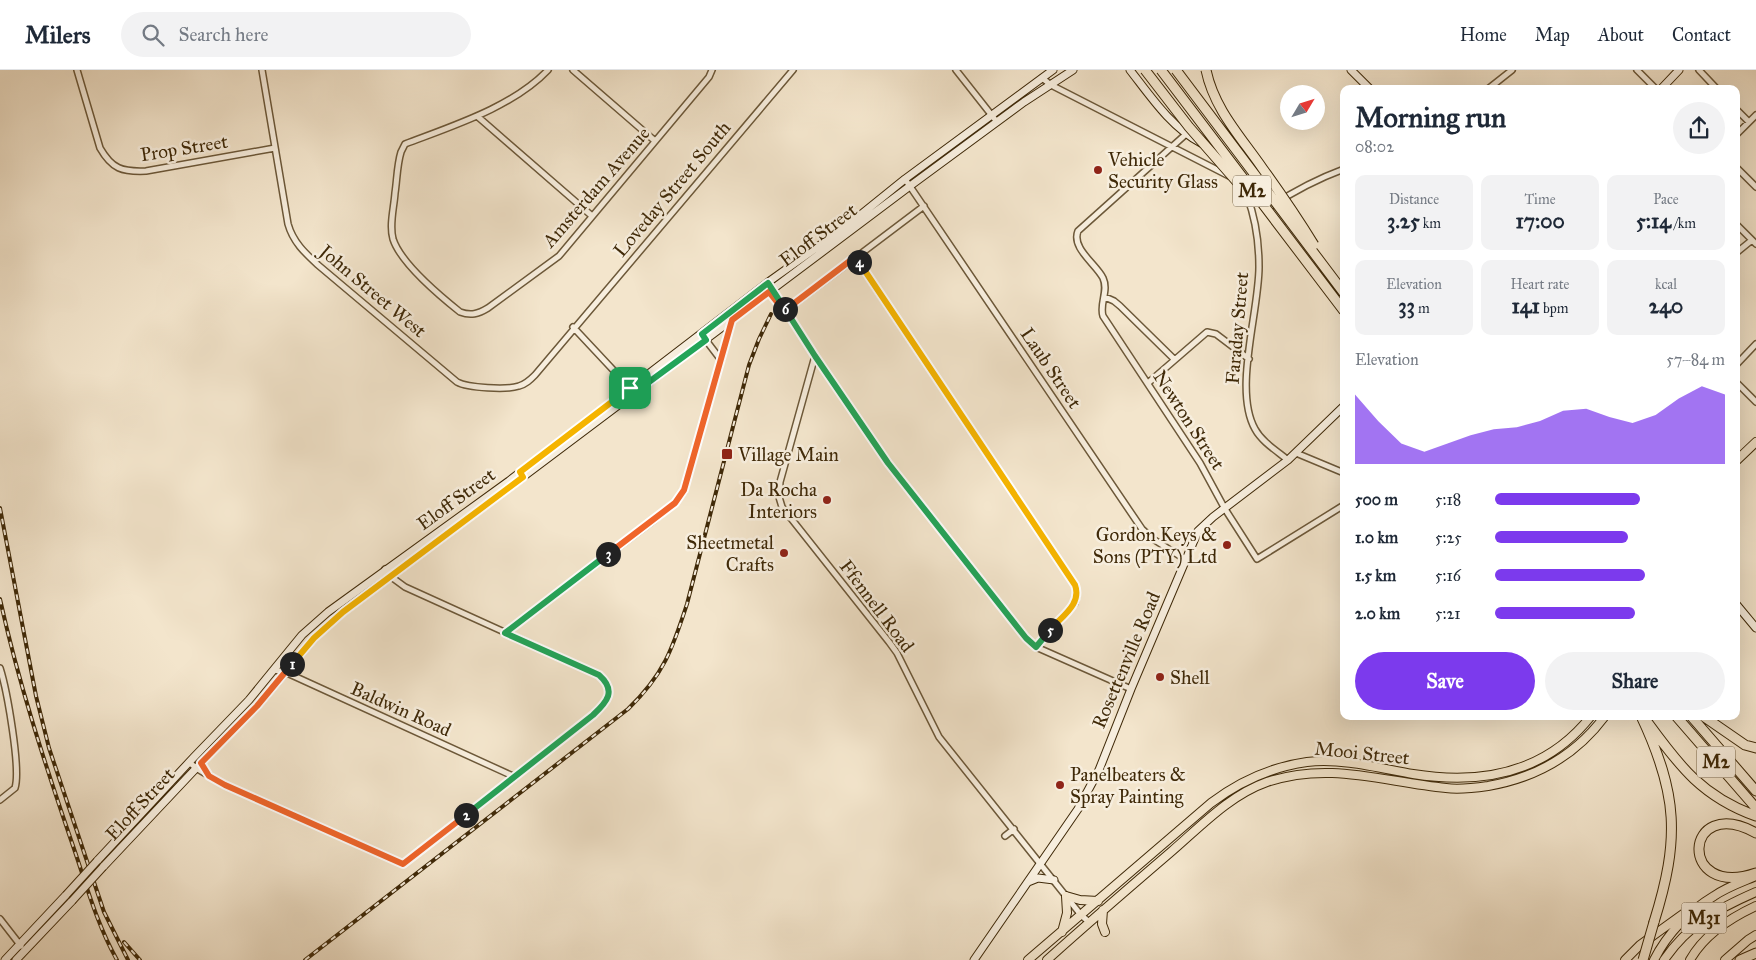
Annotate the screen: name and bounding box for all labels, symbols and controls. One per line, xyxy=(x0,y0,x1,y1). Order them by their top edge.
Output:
search box xyxy=(121,12,471,57)
text: Milers xyxy=(25,20,91,50)
icon: search xyxy=(139,21,167,49)
text: Search here xyxy=(179,23,268,46)
text: Home xyxy=(1460,24,1507,46)
text: Map xyxy=(1535,24,1570,46)
text: About xyxy=(1598,24,1644,46)
text: Contact xyxy=(1672,24,1731,46)
north arrow xyxy=(1280,85,1325,130)
map controls xyxy=(1280,85,1325,130)
text: Morning run xyxy=(1355,100,1506,135)
button: share xyxy=(1673,102,1725,154)
street label: Loveday Street South xyxy=(609,116,736,262)
street label: Amsterdam Avenue xyxy=(537,122,655,253)
street label: Prop Street xyxy=(139,130,230,166)
text: 08:02 xyxy=(1355,137,1394,156)
place label: Vehicle Security Glass xyxy=(1107,148,1218,193)
marker: Vehicle Security Glass xyxy=(1092,164,1104,176)
road number: M2 xyxy=(1233,175,1271,206)
text: Distance xyxy=(1389,191,1439,208)
text: Time xyxy=(1525,191,1556,208)
text: Pace xyxy=(1653,191,1679,208)
street label: Eloff Street xyxy=(775,198,861,272)
text: 3.25 xyxy=(1387,208,1420,234)
text: 17:00 xyxy=(1515,208,1565,234)
text: 5:14 xyxy=(1636,208,1671,234)
text: km xyxy=(1420,215,1441,232)
text: /km xyxy=(1671,215,1696,232)
street label: John Street West xyxy=(313,238,431,343)
pin: 4 xyxy=(846,250,872,274)
text: 4 xyxy=(856,254,863,271)
street label: Faraday Street xyxy=(1221,271,1253,385)
text: Elevation xyxy=(1386,276,1442,293)
text: Heart rate xyxy=(1511,276,1569,293)
text: kcal xyxy=(1655,276,1677,293)
text: 33 xyxy=(1398,293,1415,319)
text: 141 xyxy=(1512,293,1540,319)
text: 240 xyxy=(1649,293,1683,319)
pin: 6 xyxy=(772,296,798,322)
text: m xyxy=(1415,300,1430,317)
text: bpm xyxy=(1540,300,1568,317)
text: 6 xyxy=(782,301,789,318)
street label: Laub Street xyxy=(1016,323,1087,413)
text: Elevation xyxy=(1355,350,1419,369)
text: 57–84 m xyxy=(1666,350,1725,369)
street label: Newton Street xyxy=(1148,366,1230,474)
pin xyxy=(609,367,651,409)
icon: arrive xyxy=(616,374,644,402)
place label: Village Main xyxy=(737,443,839,467)
marker: Village Main xyxy=(720,447,734,461)
street label: Eloff Street xyxy=(412,463,500,535)
place label: Da Rocha Interiors xyxy=(740,478,818,523)
text: 500 m xyxy=(1355,490,1398,509)
text: 5:18 xyxy=(1435,490,1461,509)
marker: Da Rocha Interiors xyxy=(821,494,833,506)
place label: Gordon Keys & Sons (PTY) Ltd xyxy=(1093,523,1217,569)
text: 1.0 km xyxy=(1355,528,1398,547)
text: 5:25 xyxy=(1435,528,1462,547)
place label: Sheetmetal Crafts xyxy=(686,531,775,576)
marker: Gordon Keys & Sons (PTY) Ltd xyxy=(1221,539,1233,551)
pin: 3 xyxy=(596,542,620,566)
text: 3 xyxy=(606,546,611,563)
marker: Sheetmetal Crafts xyxy=(778,547,790,559)
street label: Ffennell Road xyxy=(835,555,919,657)
text: 1.5 km xyxy=(1355,566,1396,585)
text: 5:16 xyxy=(1435,566,1461,585)
street label: Rosettenville Road xyxy=(1087,588,1165,732)
text: 2.0 km xyxy=(1355,604,1400,623)
text: 5:21 xyxy=(1435,604,1461,623)
pin: 5 xyxy=(1038,618,1062,642)
text: 5 xyxy=(1047,622,1054,639)
pin: 1 xyxy=(280,652,304,676)
button: Save xyxy=(1355,652,1535,710)
button: Share xyxy=(1545,652,1725,710)
text: 1 xyxy=(290,656,295,673)
place label: Shell xyxy=(1170,666,1210,689)
marker: Shell xyxy=(1154,671,1166,683)
street label: Baldwin Road xyxy=(347,677,455,742)
street label: Mooi Street xyxy=(1313,737,1411,769)
road number: M2 xyxy=(1697,746,1735,778)
street label: Eloff Street xyxy=(101,763,180,845)
place label: Panelbeaters & Spray Painting xyxy=(1070,763,1186,809)
marker: Panelbeaters & Spray Painting xyxy=(1054,779,1066,791)
pin: 2 xyxy=(454,802,478,828)
text: 2 xyxy=(463,807,470,824)
road number: M31 xyxy=(1682,902,1726,934)

